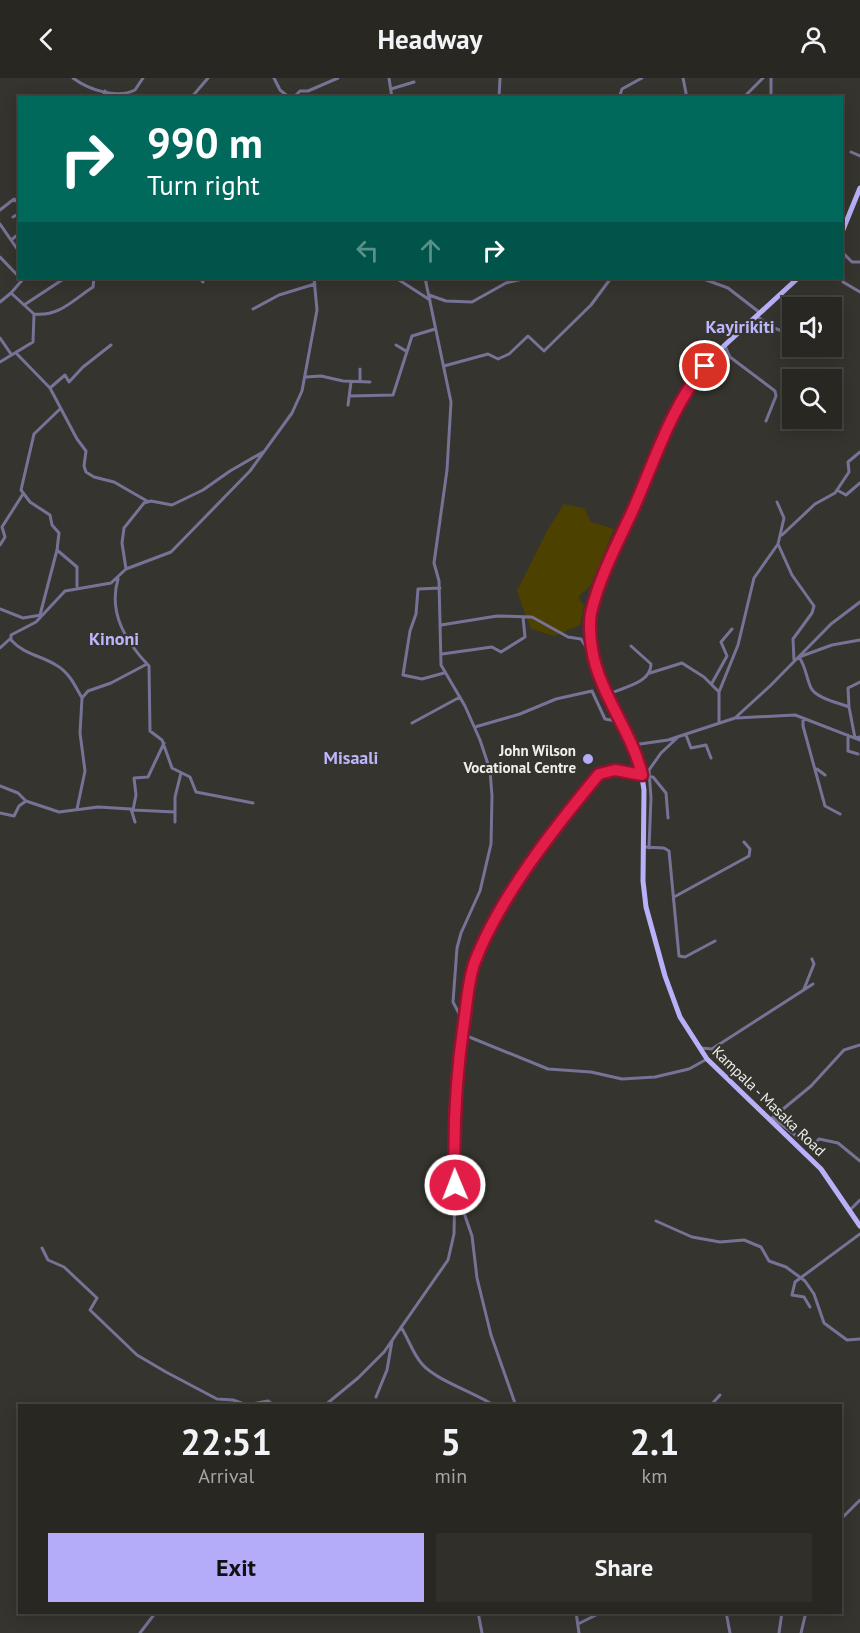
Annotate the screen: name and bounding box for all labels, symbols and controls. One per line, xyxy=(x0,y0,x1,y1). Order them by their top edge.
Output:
text: Headway xyxy=(377,22,483,56)
icon: back xyxy=(30,23,63,56)
icon: person xyxy=(797,23,830,56)
text: 990 m xyxy=(147,115,263,170)
icon: right xyxy=(48,120,126,198)
text: Turn right xyxy=(147,168,260,202)
icon: left xyxy=(351,234,384,267)
icon: ahead xyxy=(414,234,447,267)
icon: right xyxy=(477,234,510,267)
map controls xyxy=(782,297,842,429)
button: sound xyxy=(782,297,842,357)
district label: Kayirikiti xyxy=(705,315,775,338)
pin xyxy=(679,340,730,391)
icon: arrive xyxy=(688,349,721,382)
button: search xyxy=(782,369,842,429)
district label: Kinoni xyxy=(89,627,139,650)
place label: John Wilson Vocational Centre xyxy=(462,741,576,777)
district label: Misaali xyxy=(324,746,378,769)
marker: John Wilson Vocational Centre xyxy=(581,752,595,766)
street label: Kampala - Masaka Road xyxy=(708,1042,830,1160)
position arrow xyxy=(423,1153,487,1217)
text: 22:51 xyxy=(181,1418,272,1465)
text: 5 xyxy=(441,1418,461,1465)
text: 2.1 xyxy=(630,1418,679,1465)
text: Arrival xyxy=(198,1463,254,1489)
text: min xyxy=(435,1463,467,1489)
text: km xyxy=(642,1463,667,1489)
button: Exit xyxy=(48,1533,424,1602)
button: Share xyxy=(436,1533,812,1602)

